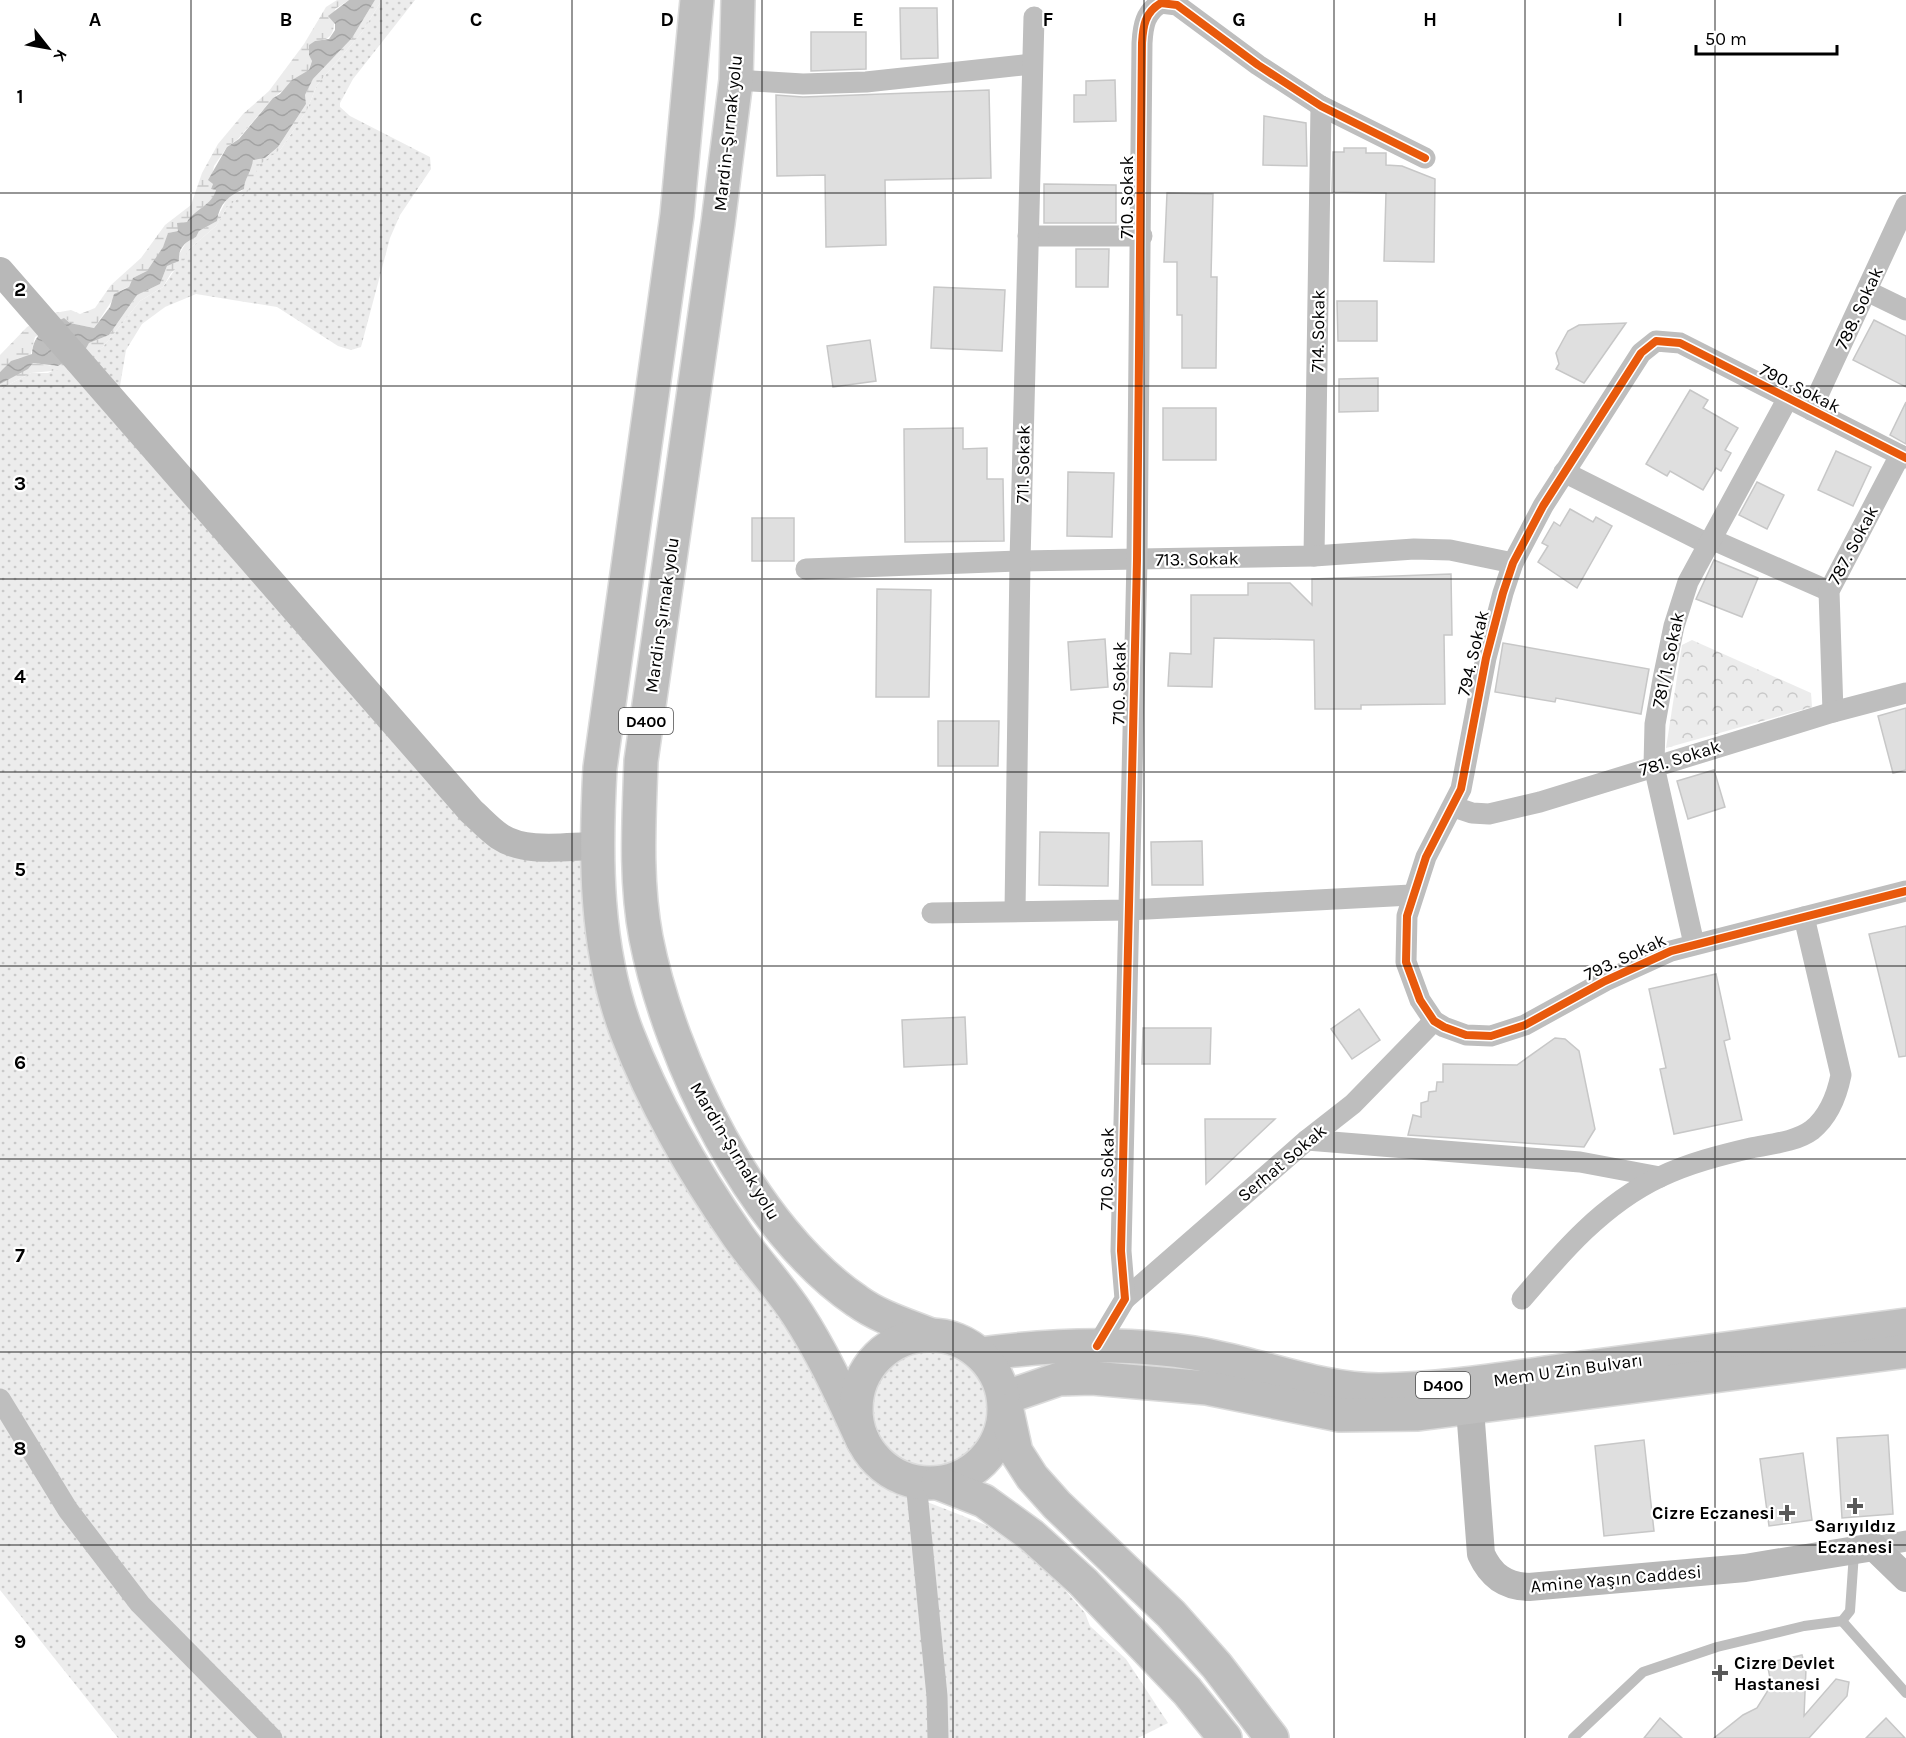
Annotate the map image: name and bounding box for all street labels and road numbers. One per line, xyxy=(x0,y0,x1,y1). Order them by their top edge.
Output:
street label: Mardin-Şırnak yolu xyxy=(709,54,747,212)
street label: 710. Sokak xyxy=(1116,155,1138,239)
street label: 788. Sokak xyxy=(1830,263,1888,353)
street label: 714. Sokak xyxy=(1306,289,1330,373)
street label: 790. Sokak xyxy=(1756,358,1844,418)
street label: 711. Sokak xyxy=(1011,424,1035,504)
street label: 787. Sokak xyxy=(1823,502,1883,588)
street label: Mardin-Şırnak yolu xyxy=(640,536,684,694)
street label: 713. Sokak xyxy=(1155,547,1239,571)
street label: 794. Sokak xyxy=(1452,608,1494,698)
street label: 781/1. Sokak xyxy=(1647,610,1689,710)
street label: 710. Sokak xyxy=(1107,641,1131,725)
road number: D400 xyxy=(619,708,673,734)
street label: 781. Sokak xyxy=(1637,735,1723,781)
street label: 793. Sokak xyxy=(1581,928,1669,986)
street label: Mardin-Şırnak yolu xyxy=(685,1078,785,1224)
street label: Serhat Sokak xyxy=(1233,1119,1331,1207)
street label: 710. Sokak xyxy=(1095,1127,1119,1211)
street label: Mem U Zin Bulvarı xyxy=(1492,1349,1644,1391)
road number: D400 xyxy=(1416,1372,1470,1398)
street label: Amine Yaşın Caddesi xyxy=(1529,1561,1703,1597)

